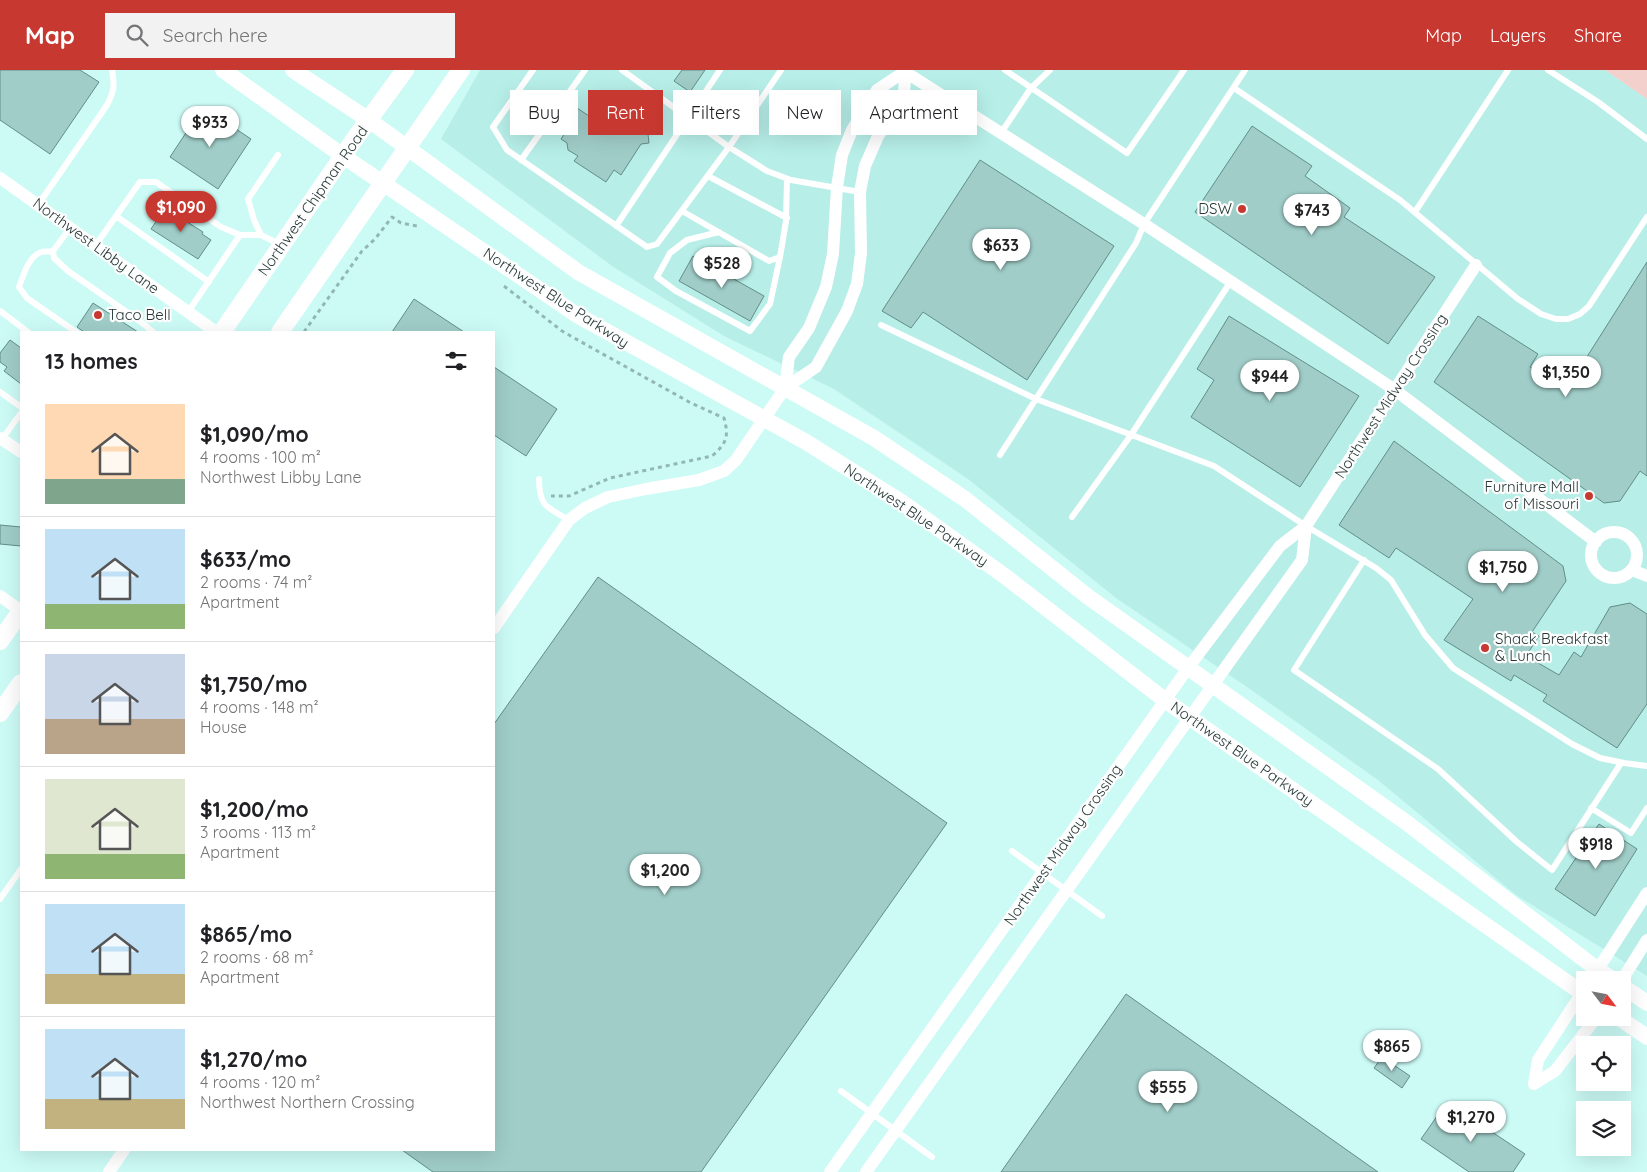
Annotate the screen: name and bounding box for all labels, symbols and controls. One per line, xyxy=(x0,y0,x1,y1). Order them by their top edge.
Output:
search box xyxy=(105,13,455,58)
text: Map xyxy=(25,20,75,50)
icon: search xyxy=(123,21,151,49)
text: Search here xyxy=(163,23,268,47)
text: Map xyxy=(1425,24,1462,47)
text: Layers xyxy=(1490,24,1546,47)
text: Share xyxy=(1574,24,1622,47)
chip: Buy xyxy=(510,90,578,135)
chip: Rent xyxy=(588,90,663,135)
chip: Filters xyxy=(673,90,759,135)
chip: New xyxy=(769,90,841,135)
chip: Apartment xyxy=(851,90,977,135)
pin: $933 xyxy=(180,106,240,148)
text: $933 xyxy=(192,112,228,132)
street label: Northwest Chipman Road xyxy=(254,122,372,279)
pin: $1,090 xyxy=(140,190,222,233)
street label: Northwest Libby Lane xyxy=(29,193,163,298)
pin: $743 xyxy=(1282,194,1342,236)
text: $1,090 xyxy=(157,197,205,217)
place label: DSW xyxy=(1198,199,1232,218)
text: $743 xyxy=(1294,200,1330,220)
marker: DSW xyxy=(1236,203,1248,215)
pin: $633 xyxy=(971,228,1031,271)
text: $633 xyxy=(983,235,1019,255)
street label: Northwest Blue Parkway xyxy=(480,243,633,352)
pin: $528 xyxy=(692,246,752,289)
text: $528 xyxy=(704,253,740,273)
place label: Taco Bell xyxy=(108,305,171,324)
marker: Taco Bell xyxy=(92,309,104,321)
street label: Northwest Midway Crossing xyxy=(1330,310,1451,482)
icon: filters xyxy=(442,347,470,375)
text: 13 homes xyxy=(45,348,138,374)
pin: $1,350 xyxy=(1525,356,1607,398)
pin: $944 xyxy=(1240,360,1300,402)
text: $1,350 xyxy=(1542,362,1590,382)
text: $944 xyxy=(1251,366,1289,386)
text: $1,090/mo xyxy=(200,421,309,447)
icon: home xyxy=(85,424,145,484)
text: 4 rooms · 100 m² xyxy=(200,447,321,467)
street label: Northwest Blue Parkway xyxy=(840,459,992,570)
text: Northwest Libby Lane xyxy=(200,467,362,487)
place label: Furniture Mall of Missouri xyxy=(1485,477,1579,513)
marker: Furniture Mall of Missouri xyxy=(1583,490,1595,502)
text: $633/mo xyxy=(200,546,291,572)
icon: home xyxy=(85,549,145,609)
pin: $1,750 xyxy=(1462,550,1544,593)
text: $1,750 xyxy=(1479,557,1527,577)
text: 2 rooms · 74 m² xyxy=(200,572,312,592)
text: Apartment xyxy=(200,592,280,612)
place label: Shack Breakfast & Lunch xyxy=(1495,629,1608,665)
marker: Shack Breakfast & Lunch xyxy=(1479,642,1491,654)
text: $1,750/mo xyxy=(200,671,307,697)
icon: home xyxy=(85,674,145,734)
text: 4 rooms · 148 m² xyxy=(200,697,319,717)
street label: Northwest Blue Parkway xyxy=(1167,697,1317,810)
text: House xyxy=(200,717,247,737)
street label: Northwest Midway Crossing xyxy=(1000,760,1126,929)
text: $1,200/mo xyxy=(200,796,309,822)
icon: home xyxy=(85,799,145,859)
text: 3 rooms · 113 m² xyxy=(200,822,316,842)
pin: $918 xyxy=(1566,828,1626,870)
text: $918 xyxy=(1579,834,1613,854)
text: Apartment xyxy=(200,842,280,862)
pin: $1,200 xyxy=(624,854,706,896)
text: $1,200 xyxy=(641,860,689,880)
text: $865/mo xyxy=(200,921,292,947)
icon: home xyxy=(85,924,145,984)
text: 2 rooms · 68 m² xyxy=(200,947,314,967)
text: Apartment xyxy=(200,967,280,987)
north arrow xyxy=(1576,971,1631,1026)
map controls xyxy=(1576,971,1631,1156)
pin: $865 xyxy=(1362,1030,1422,1072)
text: $865 xyxy=(1374,1036,1410,1056)
button: locate xyxy=(1576,1036,1631,1091)
text: $1,270/mo xyxy=(200,1046,307,1072)
icon: home xyxy=(85,1049,145,1109)
pin: $555 xyxy=(1138,1070,1198,1113)
text: 4 rooms · 120 m² xyxy=(200,1072,320,1092)
text: $555 xyxy=(1149,1077,1187,1097)
text: Northwest Northern Crossing xyxy=(200,1092,415,1112)
pin: $1,270 xyxy=(1430,1100,1512,1143)
button: layers xyxy=(1576,1101,1631,1156)
text: $1,270 xyxy=(1447,1107,1495,1127)

